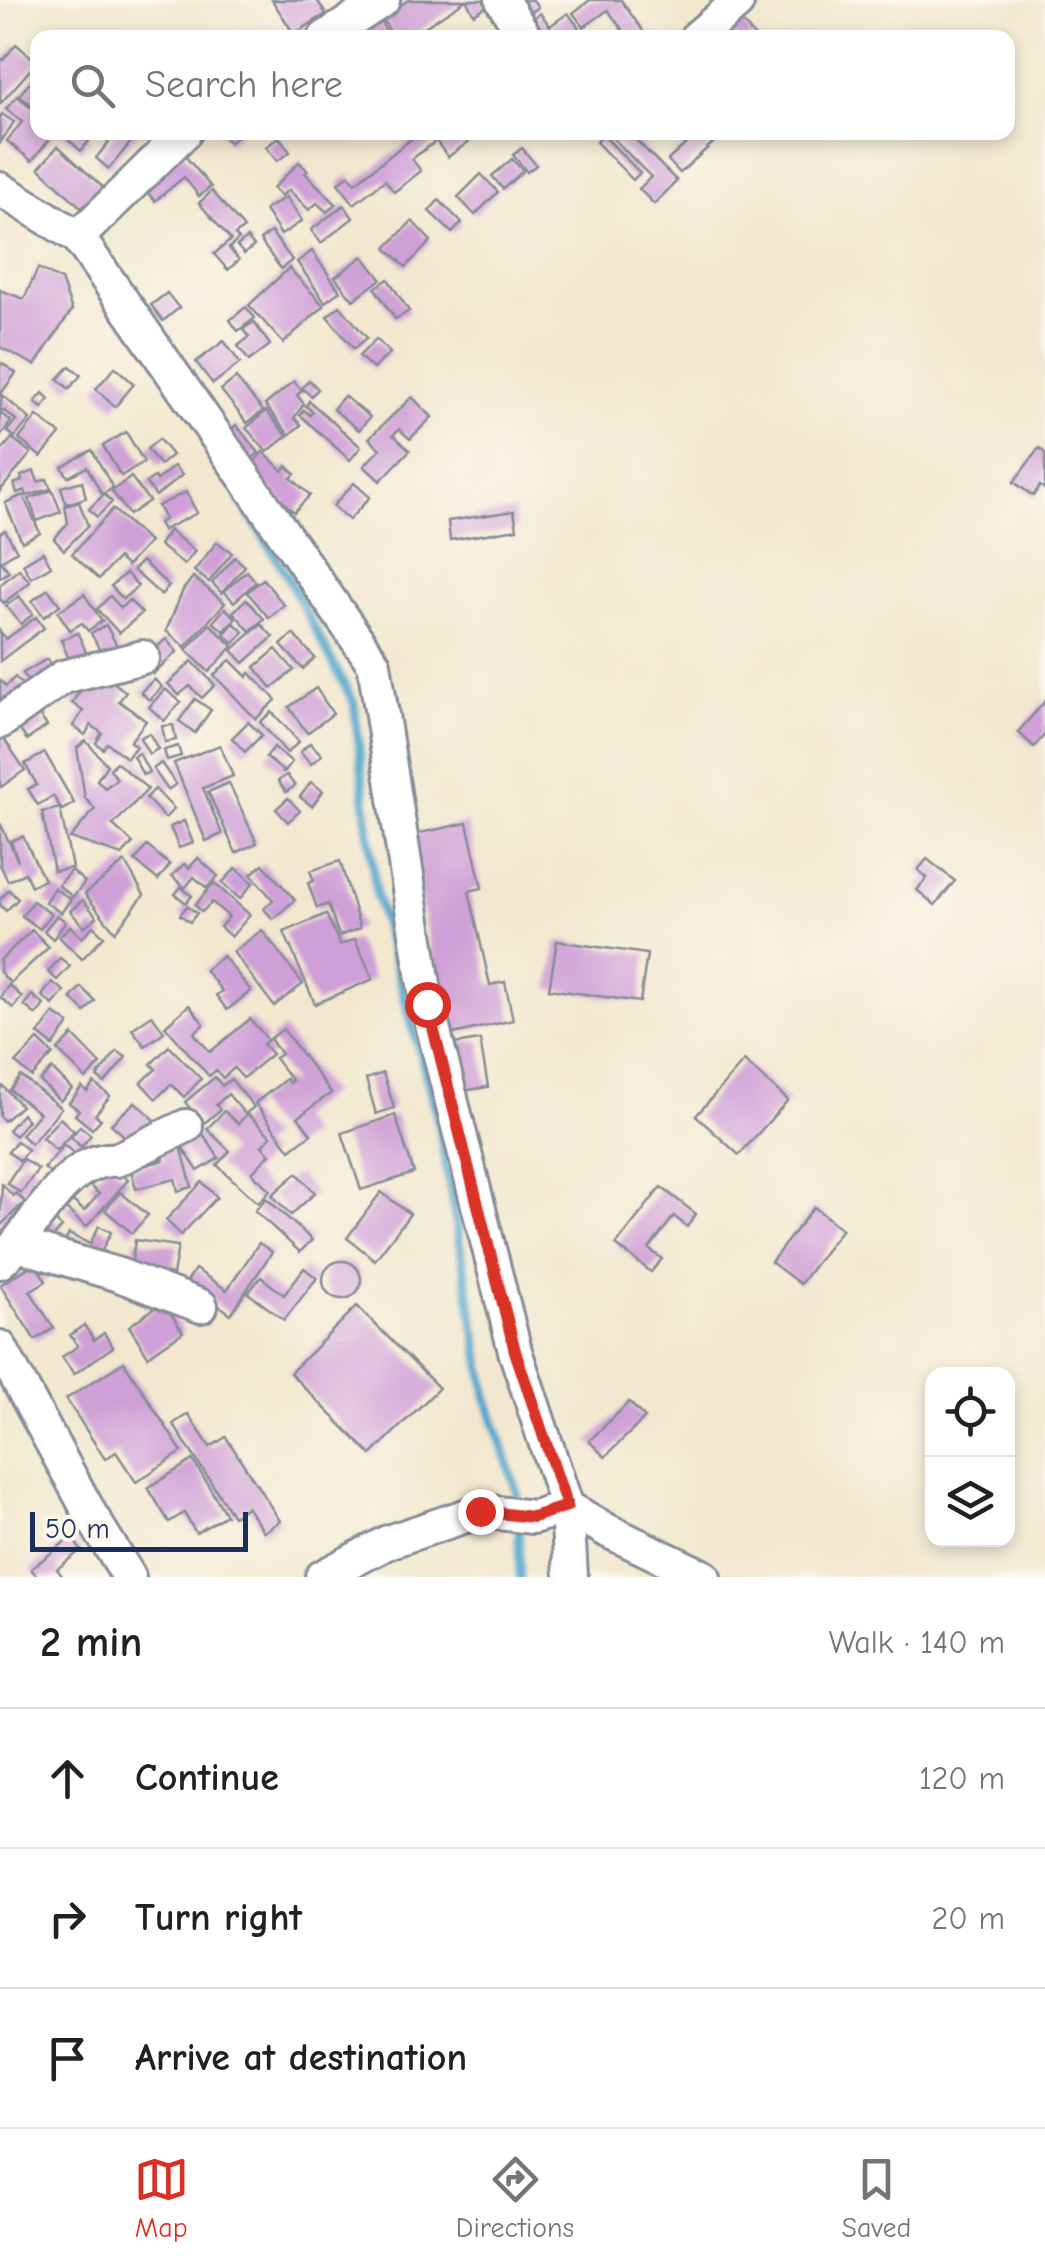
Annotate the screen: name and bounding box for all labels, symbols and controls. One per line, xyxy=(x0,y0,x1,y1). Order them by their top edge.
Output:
search box xyxy=(30,30,1015,140)
icon: search xyxy=(65,58,120,113)
text: Search here xyxy=(145,63,343,107)
route start xyxy=(405,982,451,1028)
map controls xyxy=(925,1367,1015,1547)
button: locate xyxy=(925,1367,1015,1457)
button: layers xyxy=(925,1457,1015,1547)
route end xyxy=(458,1489,504,1535)
scale bar xyxy=(30,1507,248,1552)
text: 50 m xyxy=(45,1513,110,1545)
text: 2 min xyxy=(40,1618,142,1667)
text: Walk · 140 m xyxy=(829,1624,1005,1661)
icon: ahead xyxy=(40,1751,95,1806)
text: Continue xyxy=(135,1756,279,1800)
text: 120 m xyxy=(919,1760,1005,1797)
icon: right xyxy=(40,1891,95,1946)
text: Turn right xyxy=(135,1896,302,1940)
text: 20 m xyxy=(932,1900,1005,1937)
icon: arrive xyxy=(40,2031,95,2086)
text: Arrive at destination xyxy=(135,2036,467,2080)
tab: Map xyxy=(134,2152,189,2244)
tab: Directions xyxy=(456,2152,574,2244)
tab: Saved xyxy=(841,2152,911,2244)

